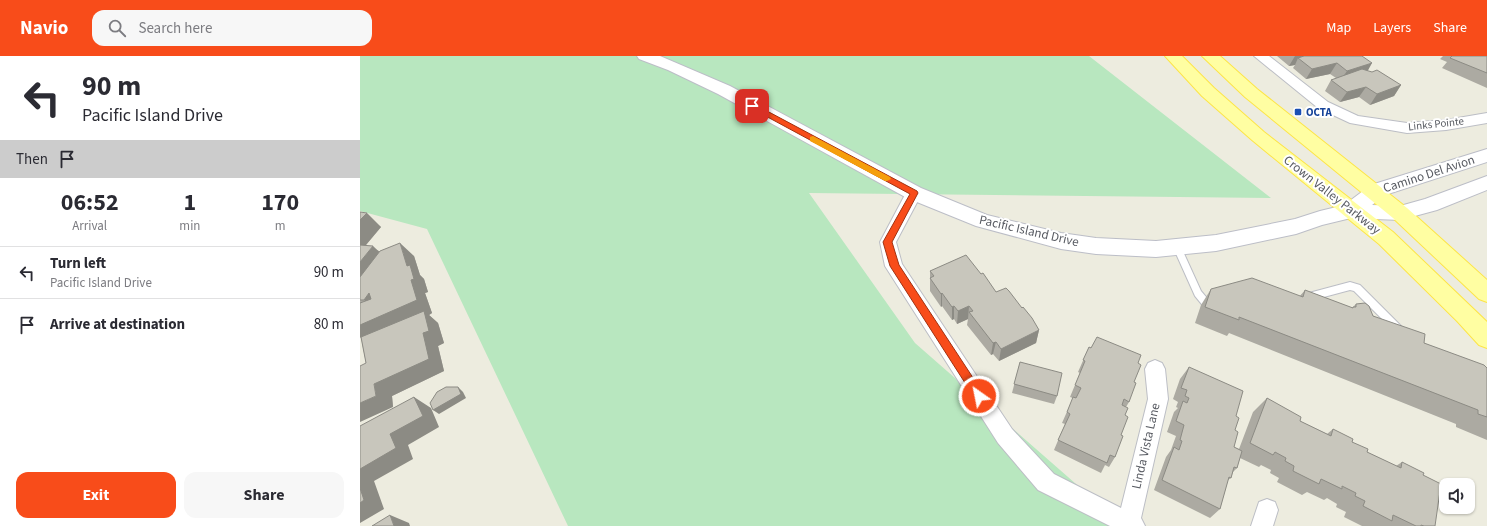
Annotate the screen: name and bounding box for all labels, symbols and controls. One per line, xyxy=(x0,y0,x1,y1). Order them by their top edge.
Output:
search box xyxy=(92,10,372,46)
text: Navio xyxy=(20,15,68,42)
icon: search xyxy=(106,17,128,39)
text: Search here xyxy=(138,18,212,39)
text: Map xyxy=(1326,18,1351,38)
text: Layers xyxy=(1373,18,1411,38)
text: Share xyxy=(1433,18,1467,38)
text: 90 m xyxy=(82,66,141,106)
icon: left xyxy=(16,72,68,124)
pin xyxy=(735,89,769,123)
icon: arrive xyxy=(741,95,763,117)
text: Pacific Island Drive xyxy=(82,103,223,128)
place label: OCTA xyxy=(1306,105,1332,120)
marker: OCTA xyxy=(1293,107,1303,117)
street label: Links Pointe xyxy=(1407,114,1465,134)
icon: arrive xyxy=(56,148,78,170)
text: Then xyxy=(16,149,48,170)
street label: Crown Valley Parkway xyxy=(1280,151,1384,239)
street label: Camino Del Avion xyxy=(1381,151,1477,197)
text: 06:52 xyxy=(61,185,119,220)
text: 1 xyxy=(184,185,196,220)
text: 170 xyxy=(261,185,299,220)
street label: Pacific Island Drive xyxy=(977,211,1081,251)
text: Arrival xyxy=(72,217,107,235)
text: min xyxy=(179,217,200,235)
text: m xyxy=(275,217,286,235)
text: Turn left xyxy=(50,253,106,274)
icon: left xyxy=(16,262,38,284)
text: 90 m xyxy=(314,262,344,283)
text: Pacific Island Drive xyxy=(50,274,152,292)
icon: arrive xyxy=(16,314,38,336)
text: Arrive at destination xyxy=(50,314,185,335)
text: 80 m xyxy=(314,314,344,335)
position arrow xyxy=(958,375,1000,417)
street label: Linda Vista Lane xyxy=(1127,401,1165,491)
button: Exit xyxy=(16,472,176,518)
button: Share xyxy=(184,472,344,518)
map controls xyxy=(1439,478,1475,514)
button: sound xyxy=(1439,478,1475,514)

